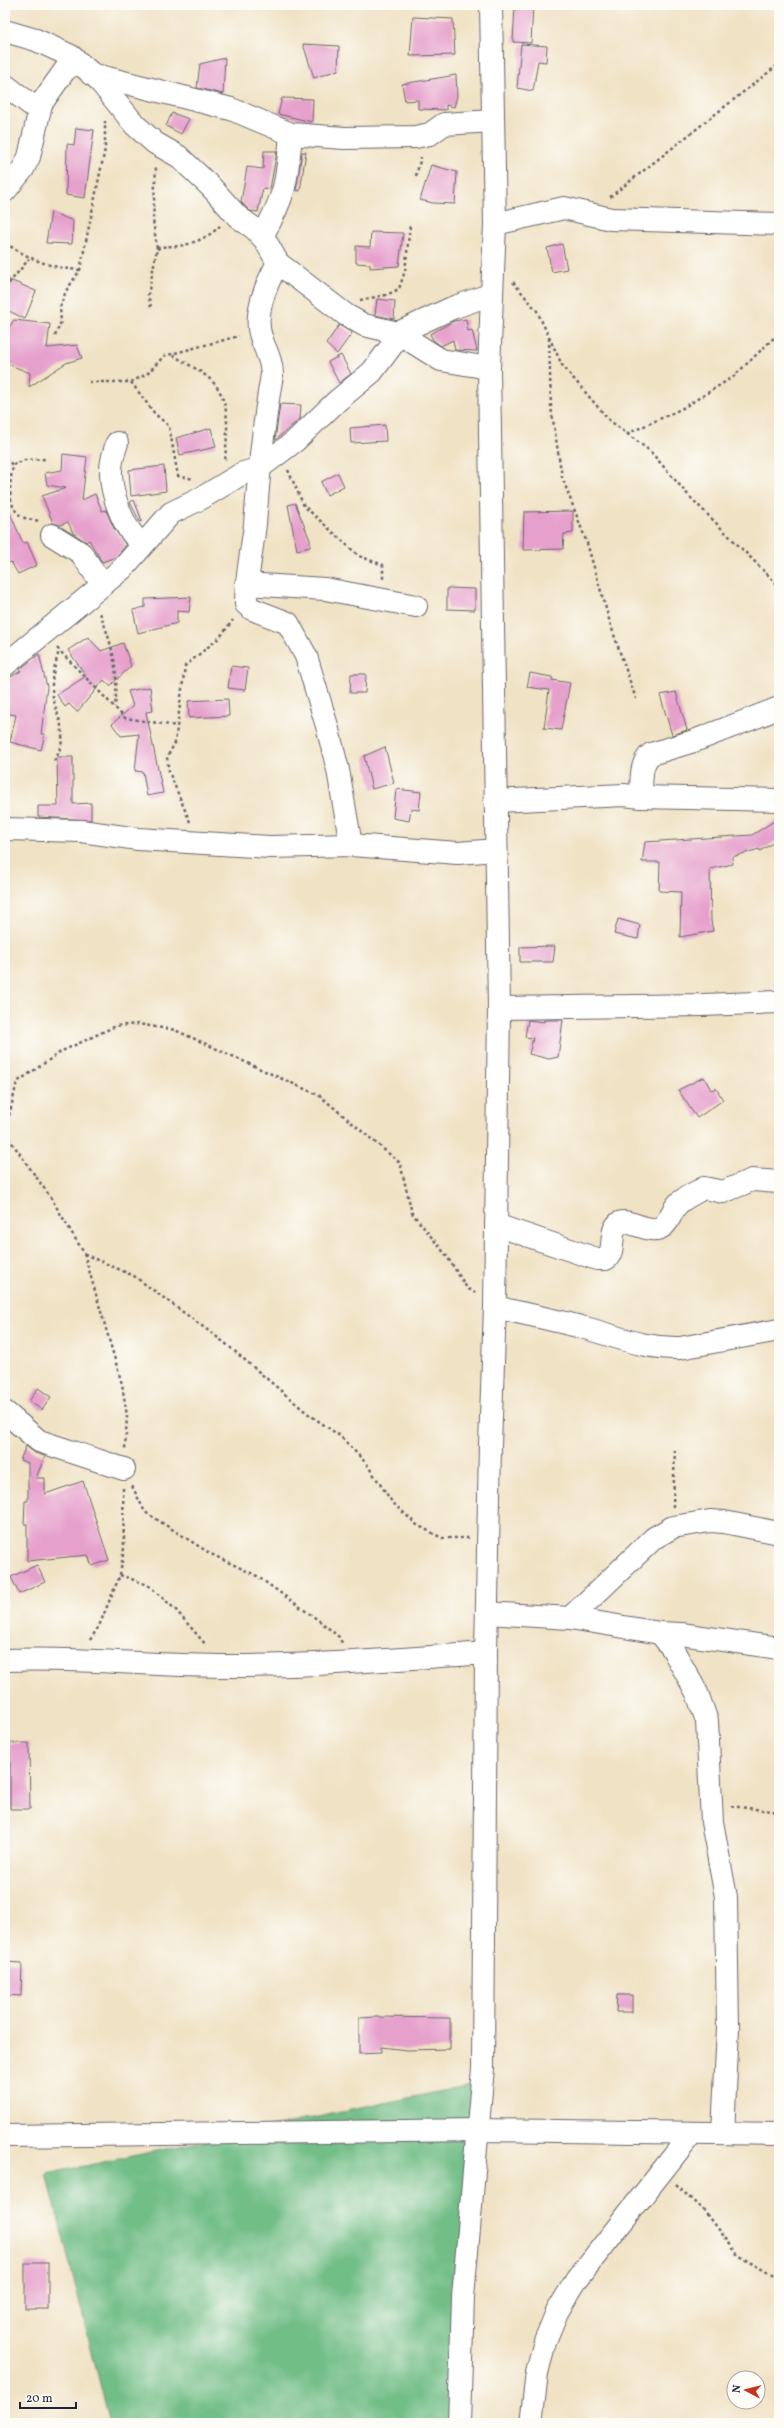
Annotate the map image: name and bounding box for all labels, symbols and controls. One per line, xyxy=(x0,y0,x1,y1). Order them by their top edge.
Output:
north arrow xyxy=(726,2370,766,2410)
scale bar xyxy=(20,2384,76,2410)
text: N xyxy=(730,2384,745,2394)
text: 20 m xyxy=(26,2391,53,2407)

